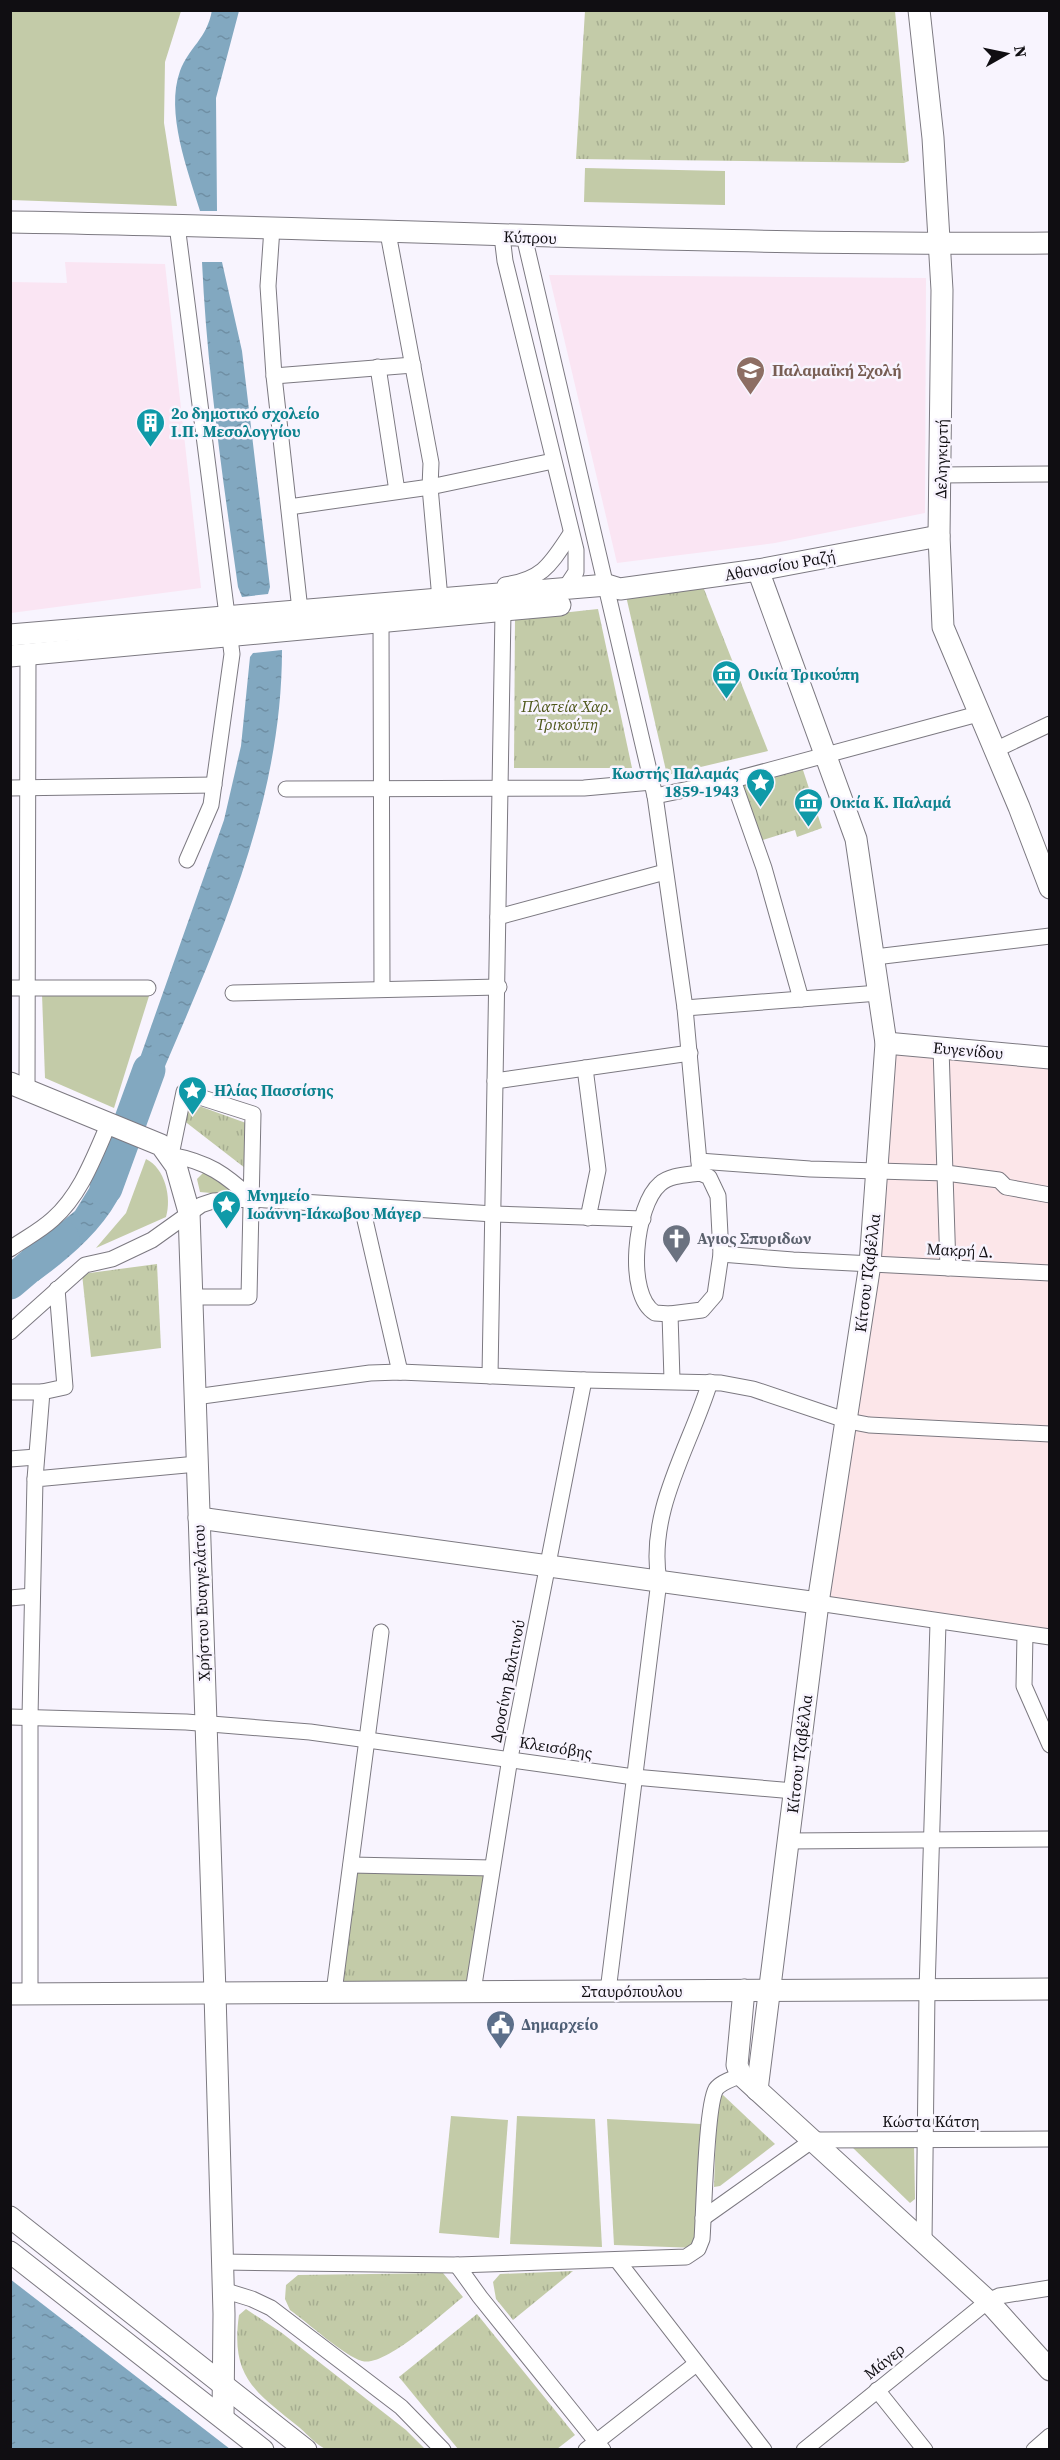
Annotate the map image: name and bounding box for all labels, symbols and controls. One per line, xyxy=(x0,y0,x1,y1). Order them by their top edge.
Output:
north arrow xyxy=(976,24,1036,84)
text: N xyxy=(1009,44,1033,59)
street label: Κύπρου xyxy=(503,225,557,249)
school or university icon: Παλαμαϊκή Σχολή xyxy=(735,354,767,396)
place label: Παλαμαϊκή Σχολή xyxy=(772,359,902,381)
place label: 2ο δημοτικό σχολείο Ι.Π. Μεσολογγίου xyxy=(171,402,320,442)
building icon: 2ο δημοτικό σχολείο Ι.Π. Μεσολογγίου xyxy=(134,406,166,448)
street label: Δεληγκιρτή xyxy=(929,419,953,499)
street label: Αθανασίου Ραζή xyxy=(723,544,837,586)
museum icon: Οικία Τρικούπη xyxy=(711,658,743,700)
place label: Οικία Τρικούπη xyxy=(748,663,859,685)
park label: Πλατεία Χαρ. Τρικούπη xyxy=(520,695,613,735)
place label: Κωστής Παλαμάς 1859-1943 xyxy=(612,762,739,802)
place icon: Κωστής Παλαμάς 1859-1943 xyxy=(744,766,776,808)
museum icon: Οικία Κ. Παλαμά xyxy=(793,786,825,828)
place label: Οικία Κ. Παλαμά xyxy=(830,791,952,813)
street label: Ευγενίδου xyxy=(932,1036,1004,1064)
place icon: Ηλίας Πασσίσης xyxy=(177,1074,209,1116)
place label: Ηλίας Πασσίσης xyxy=(214,1079,334,1101)
place label: Μνημείο Ιωάννη-Ιάκωβου Μάγερ xyxy=(247,1184,422,1224)
place icon: Μνημείο Ιωάννη-Ιάκωβου Μάγερ xyxy=(210,1188,242,1230)
street label: Κίτσου Τζαβέλλα xyxy=(849,1212,885,1334)
church icon: Αγιος Σπυριδων xyxy=(660,1222,692,1264)
place label: Αγιος Σπυριδων xyxy=(697,1227,812,1249)
street label: Μακρή Δ. xyxy=(926,1237,994,1263)
street label: Χρήστου Ευαγγελάτου xyxy=(187,1524,215,1682)
street label: Δροσίνη Βαλτινού xyxy=(484,1618,530,1744)
street label: Κίτσου Τζαβέλλα xyxy=(781,1693,817,1815)
street label: Κλεισόβης xyxy=(518,1730,594,1764)
street label: Σταυρόπουλου xyxy=(581,1980,683,2002)
public building icon: Δημαρχείο xyxy=(484,2008,516,2050)
place label: Δημαρχείο xyxy=(521,2013,598,2035)
street label: Κώστα Κάτση xyxy=(882,2110,980,2132)
street label: Μάγερ xyxy=(859,2338,909,2384)

